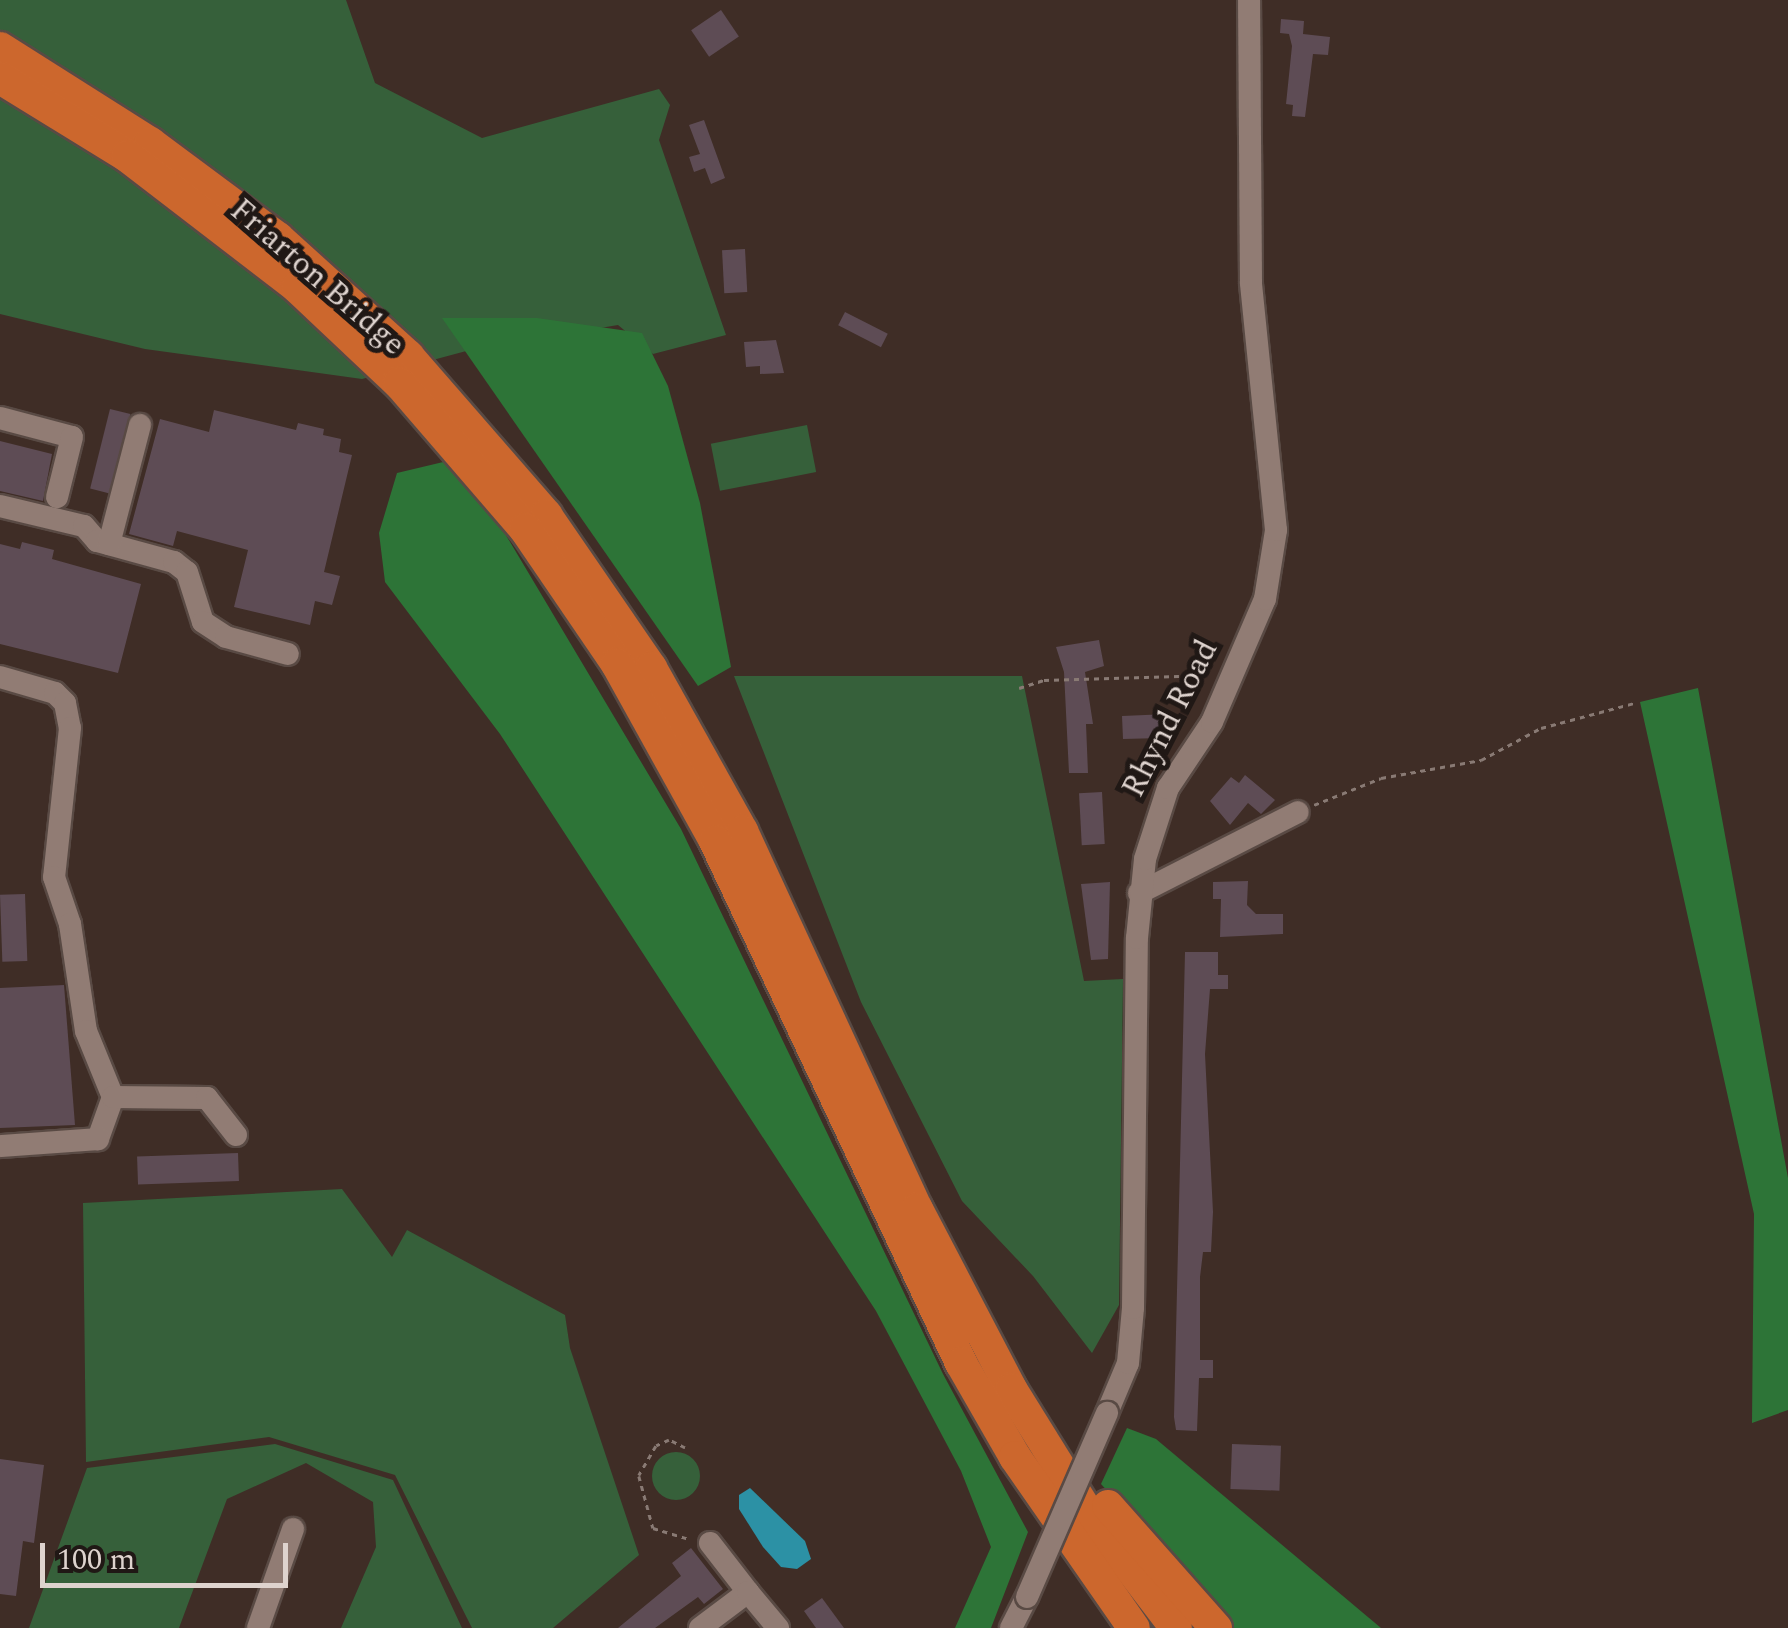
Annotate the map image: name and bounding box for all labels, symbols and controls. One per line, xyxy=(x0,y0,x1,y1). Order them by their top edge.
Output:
street label: Friarton Bridge xyxy=(222,192,412,364)
street label: Rhynd Road xyxy=(1115,634,1227,804)
scale bar xyxy=(45,1523,292,1585)
text: 100 m xyxy=(57,1537,135,1583)

